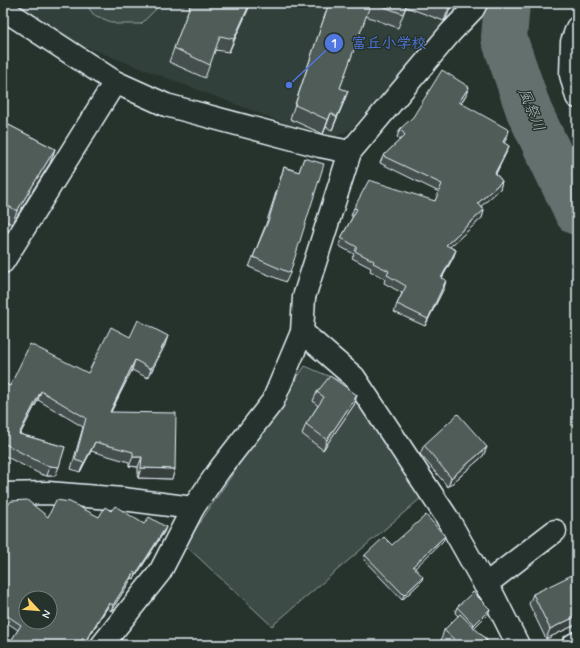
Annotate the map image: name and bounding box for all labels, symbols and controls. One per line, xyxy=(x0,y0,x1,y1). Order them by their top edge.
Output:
callout: 富丘小学校 xyxy=(324,30,435,57)
text: 富丘小学校 xyxy=(351,34,427,54)
text: 1 xyxy=(331,36,337,52)
water label: 風祭川 xyxy=(513,85,549,135)
north arrow xyxy=(18,590,58,630)
text: N xyxy=(38,608,54,620)

